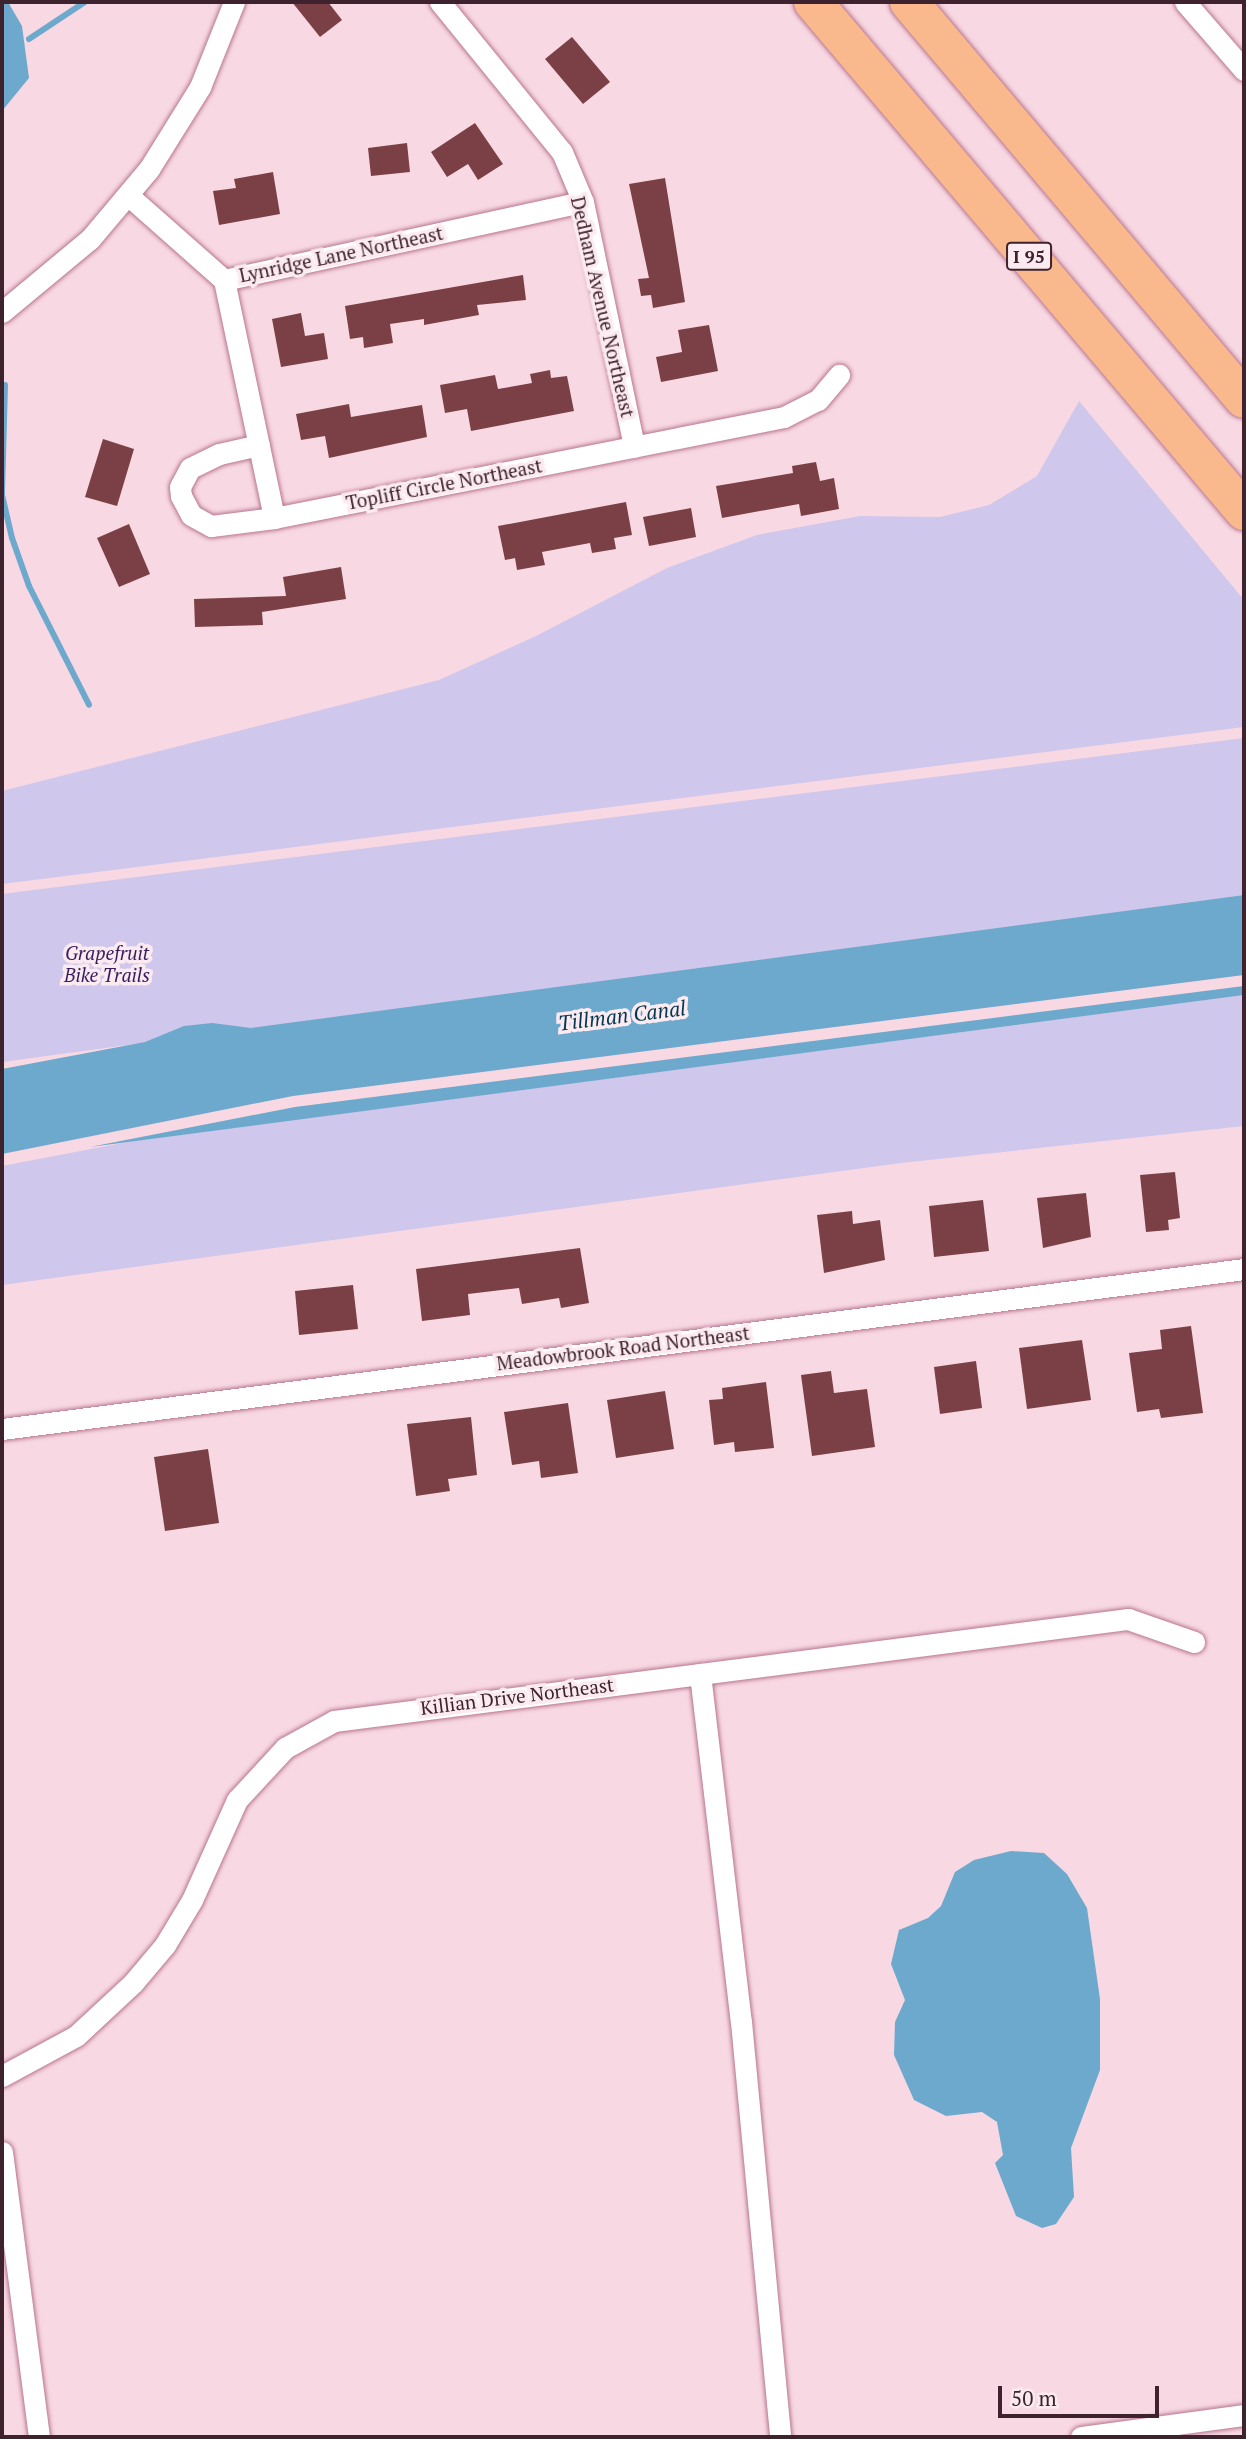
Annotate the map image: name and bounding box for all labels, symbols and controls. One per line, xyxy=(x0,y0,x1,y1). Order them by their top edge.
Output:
street label: Dedham Avenue Northeast xyxy=(566,194,640,420)
street label: Lynridge Lane Northeast xyxy=(237,221,445,287)
road number: I 95 xyxy=(1004,242,1054,270)
street label: Topliff Circle Northeast xyxy=(344,454,544,514)
park label: Grapefruit Bike Trails xyxy=(64,942,150,986)
water label: Tillman Canal xyxy=(557,995,687,1035)
street label: Meadowbrook Road Northeast xyxy=(495,1321,751,1375)
street label: Killian Drive Northeast xyxy=(419,1673,615,1719)
scale bar xyxy=(1001,2372,1162,2416)
text: 50 m xyxy=(1011,2384,1057,2412)

